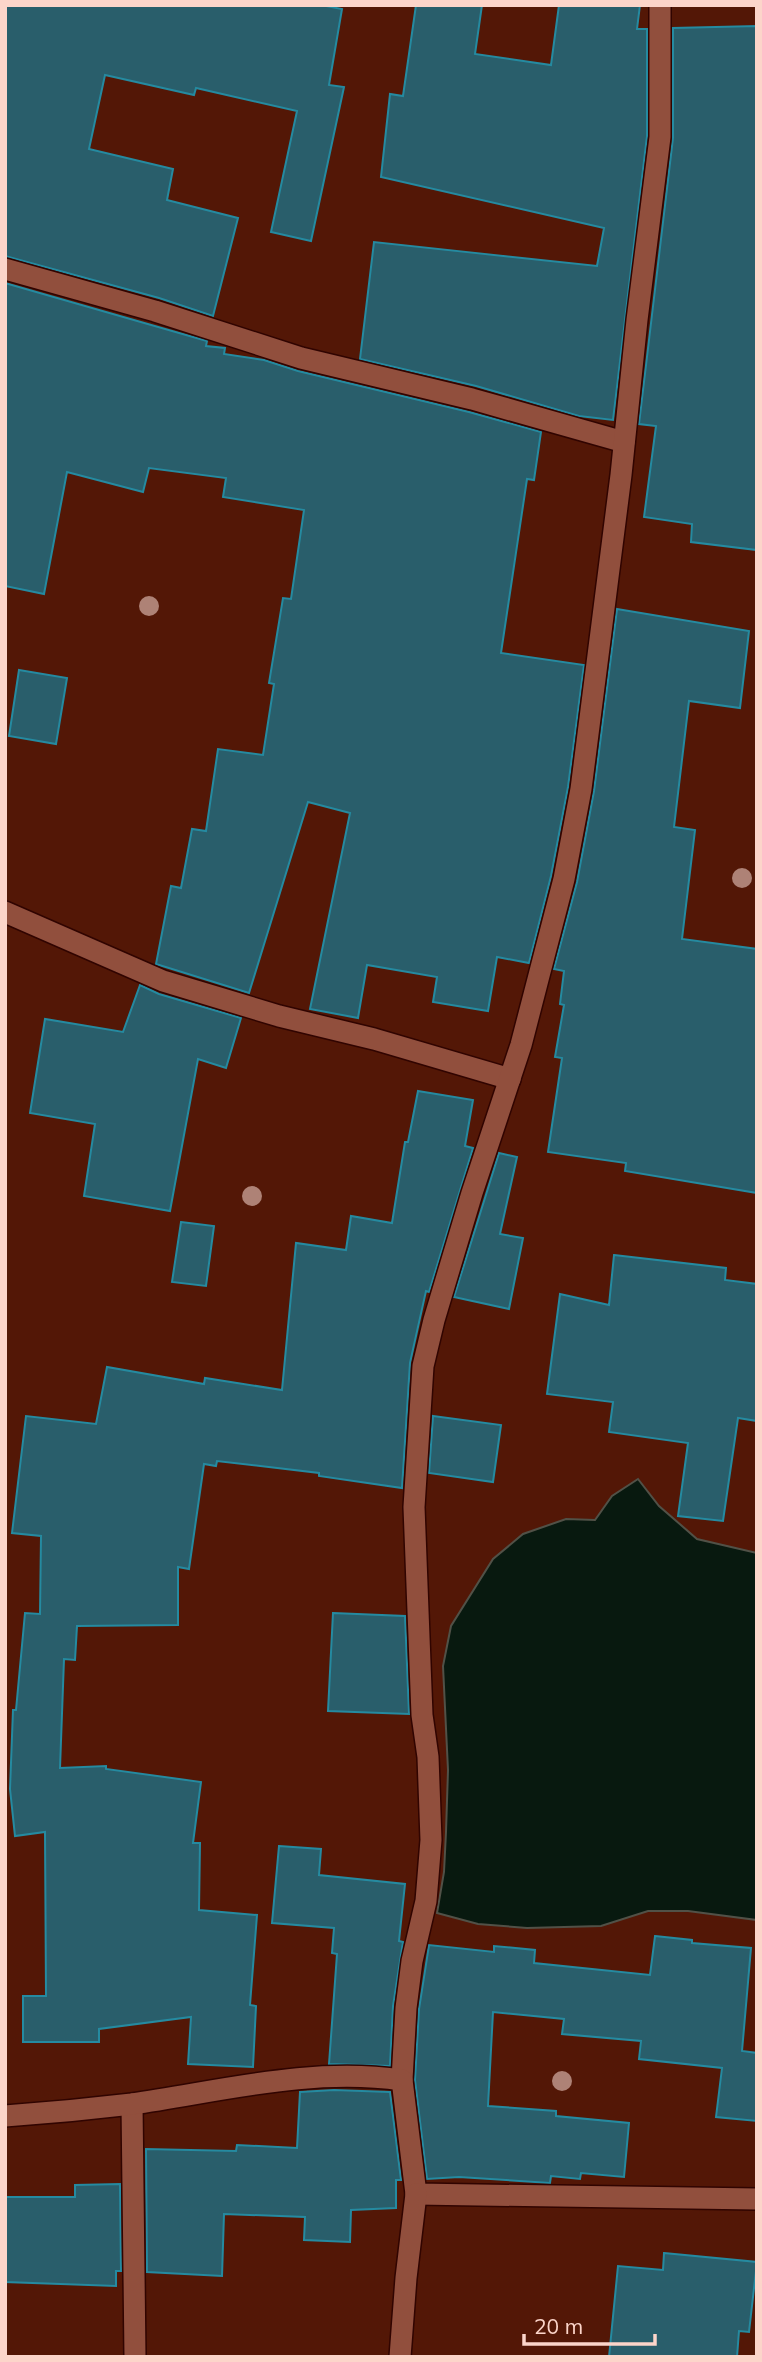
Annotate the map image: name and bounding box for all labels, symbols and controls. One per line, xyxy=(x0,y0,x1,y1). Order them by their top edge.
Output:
scale bar xyxy=(524,2302,655,2346)
text: 20 m xyxy=(534,2313,583,2339)

